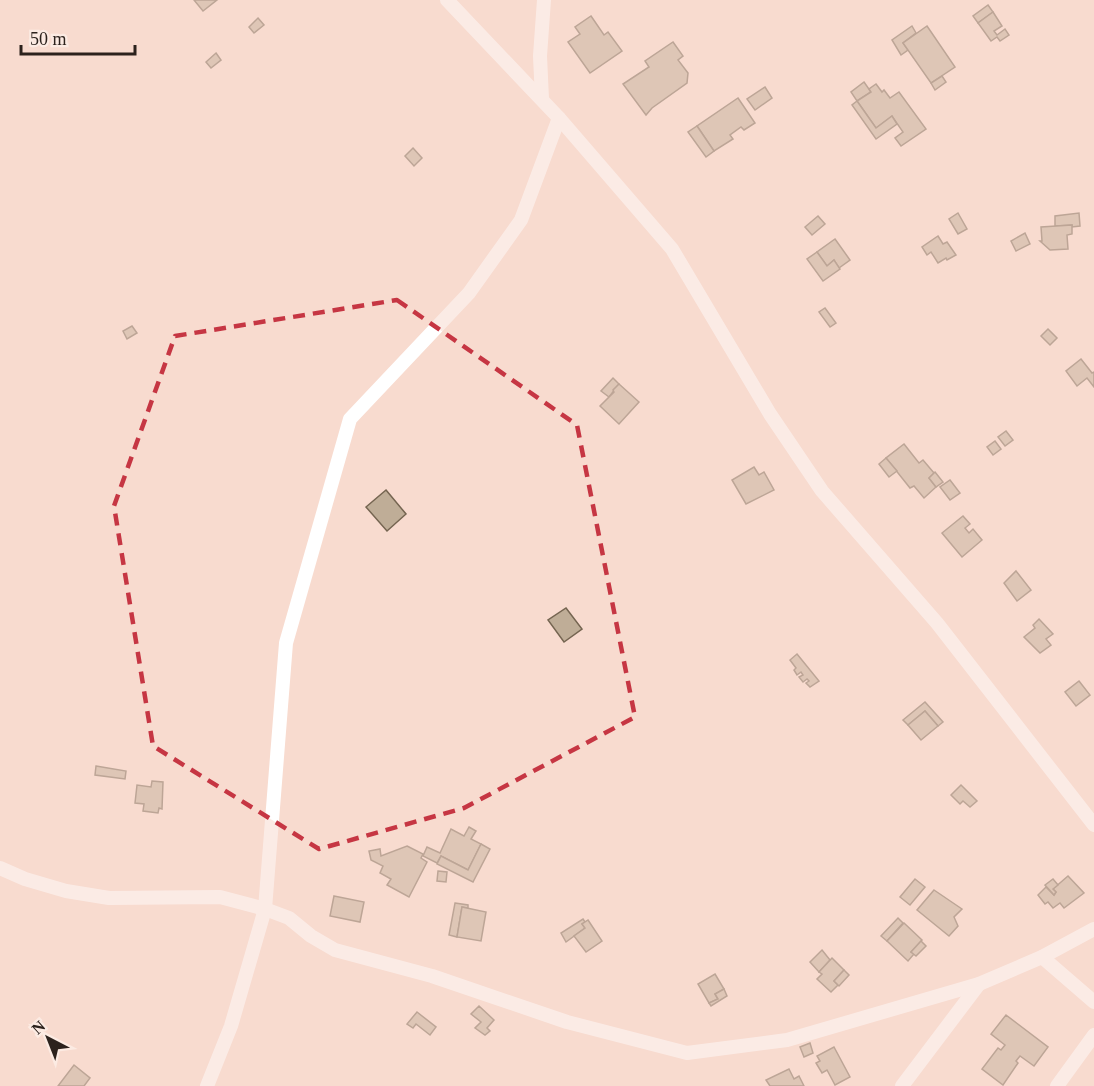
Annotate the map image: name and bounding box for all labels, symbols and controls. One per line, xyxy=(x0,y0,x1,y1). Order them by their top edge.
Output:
scale bar xyxy=(21,18,135,56)
text: 50 m xyxy=(30,29,67,49)
north arrow xyxy=(18,1008,78,1068)
text: N xyxy=(28,1017,49,1037)

